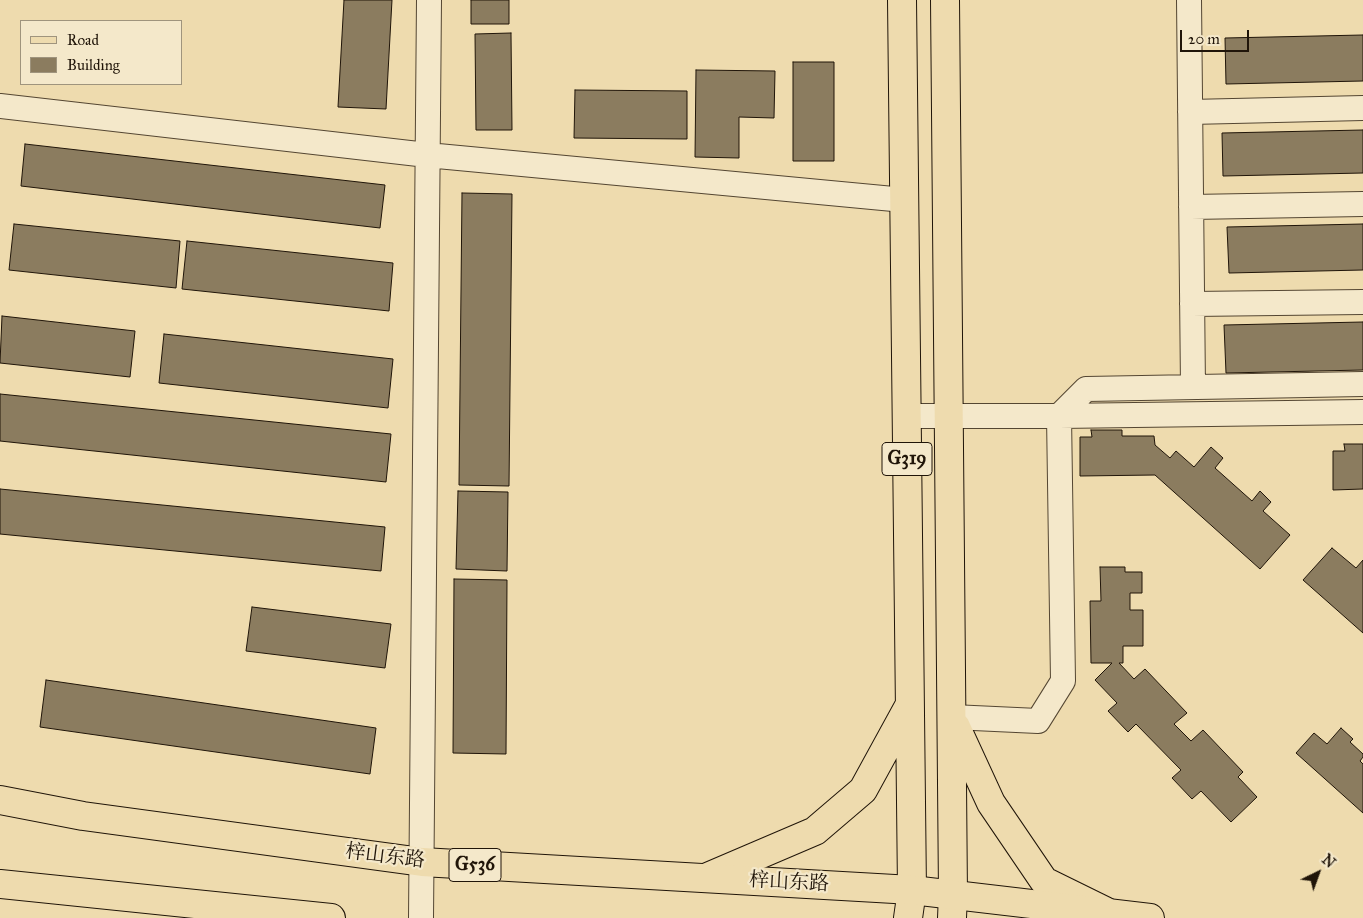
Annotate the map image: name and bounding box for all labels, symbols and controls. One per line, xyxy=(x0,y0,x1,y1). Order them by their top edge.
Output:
legend xyxy=(20,20,182,85)
scale bar xyxy=(1183,20,1252,52)
text: 20 m xyxy=(1188,30,1220,48)
text: Road xyxy=(67,31,99,49)
text: Building xyxy=(67,56,120,74)
road number: G319 xyxy=(882,442,932,476)
street label: 梓山东路 xyxy=(344,840,426,874)
road number: G536 xyxy=(449,848,501,882)
north arrow xyxy=(1293,848,1343,898)
text: N xyxy=(1318,851,1338,872)
street label: 梓山东路 xyxy=(748,869,830,897)

